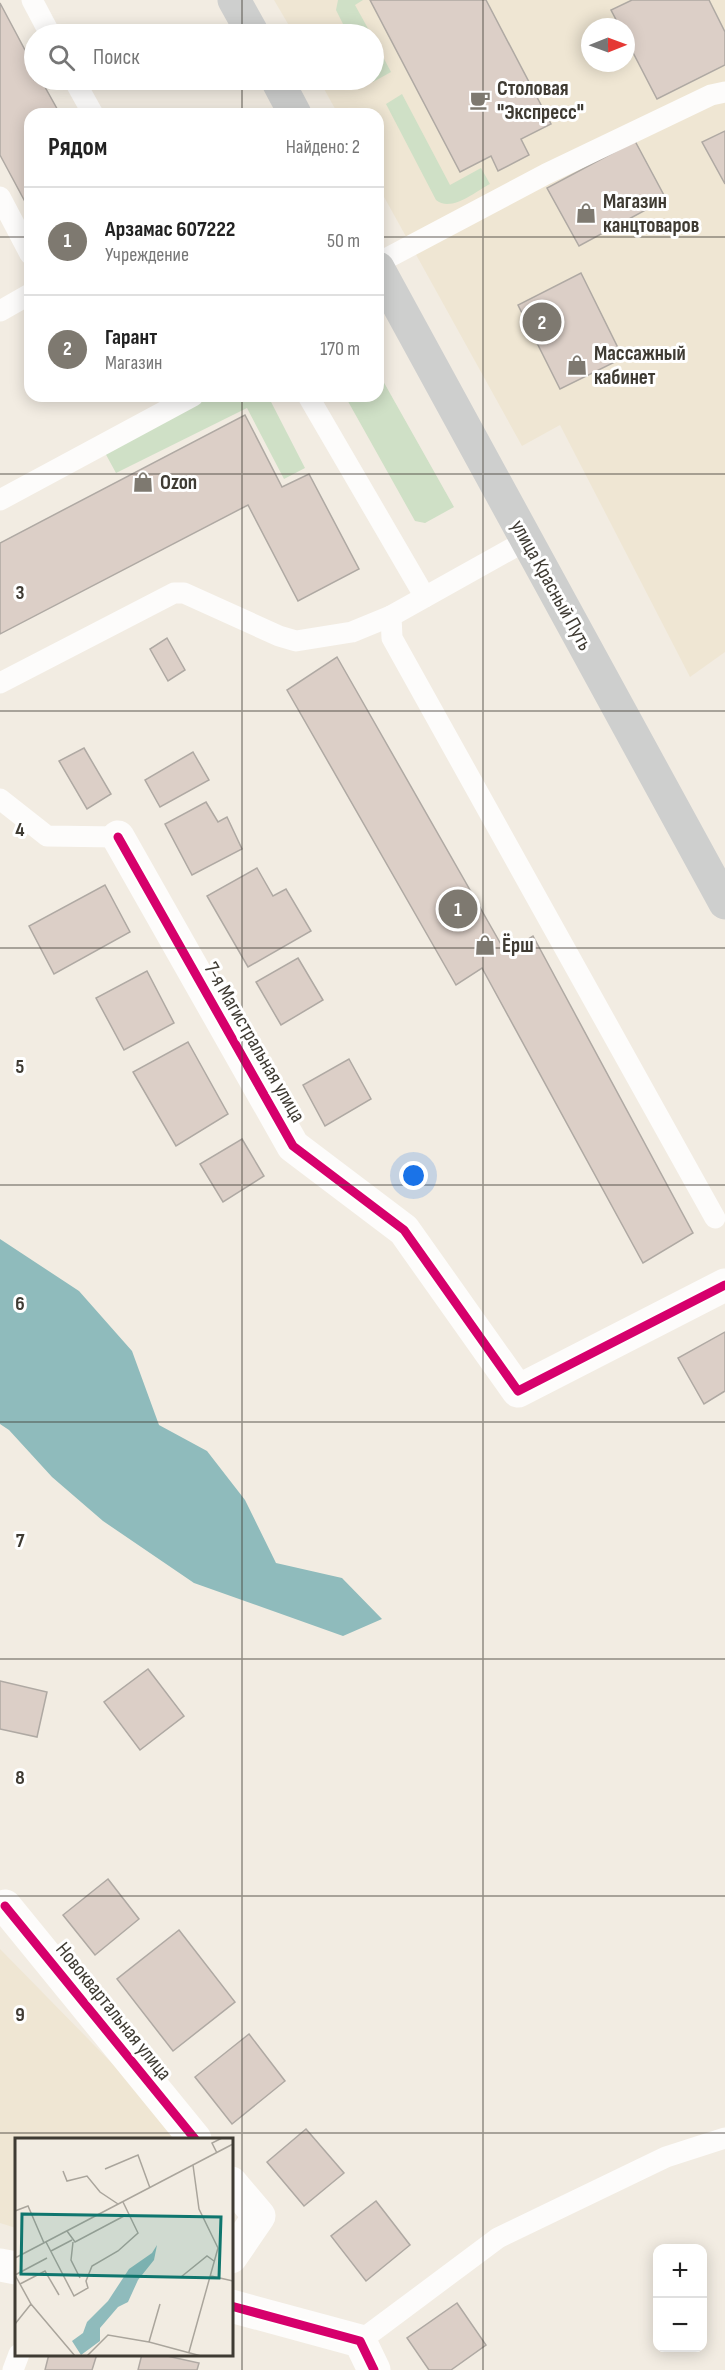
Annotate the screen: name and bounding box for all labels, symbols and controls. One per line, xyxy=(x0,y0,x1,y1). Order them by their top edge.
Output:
north arrow xyxy=(581,18,635,72)
search box xyxy=(24,24,384,90)
icon: search xyxy=(45,41,78,74)
text: Поиск xyxy=(93,44,139,71)
place label: Столовая "Экспресс" xyxy=(497,76,584,125)
cafe icon: Столовая "Экспресс" xyxy=(468,88,492,112)
text: Рядом xyxy=(48,132,107,163)
text: Найдено: 2 xyxy=(286,135,360,159)
place label: Магазин канцтоваров xyxy=(603,189,699,238)
shop icon: Магазин канцтоваров xyxy=(574,201,598,225)
text: Арзамас 607222 xyxy=(105,216,235,243)
text: 1 xyxy=(64,229,71,253)
text: 50 m xyxy=(327,229,360,253)
text: Учреждение xyxy=(105,243,189,267)
pin: 2 xyxy=(522,300,562,344)
text: Гарант xyxy=(105,324,157,351)
text: 2 xyxy=(63,337,72,361)
text: 170 m xyxy=(320,337,360,361)
place label: Массажный кабинет xyxy=(594,341,686,390)
text: Магазин xyxy=(105,351,162,375)
shop icon: Массажный кабинет xyxy=(565,353,589,377)
shop icon: Ozon xyxy=(131,470,155,494)
place label: Ozon xyxy=(160,470,197,495)
street label: улица Красный Путь xyxy=(505,515,598,655)
text: 3 xyxy=(16,581,25,605)
text: 4 xyxy=(15,818,25,842)
pin: 1 xyxy=(438,886,478,932)
shop icon: Ёрш xyxy=(473,933,497,957)
place label: Ёрш xyxy=(502,933,534,958)
street label: 7-я Магистральная улица xyxy=(199,958,311,1127)
text: 5 xyxy=(16,1055,25,1079)
your location xyxy=(399,1161,428,1190)
text: 6 xyxy=(15,1292,25,1316)
text: 7 xyxy=(16,1529,25,1553)
text: 8 xyxy=(15,1766,25,1790)
street label: Новоквартальная улица xyxy=(50,1937,177,2085)
text: 9 xyxy=(15,2003,25,2027)
inset map xyxy=(15,2138,232,2355)
map controls xyxy=(653,2244,707,2352)
button: + xyxy=(653,2244,707,2298)
button: − xyxy=(653,2298,707,2352)

